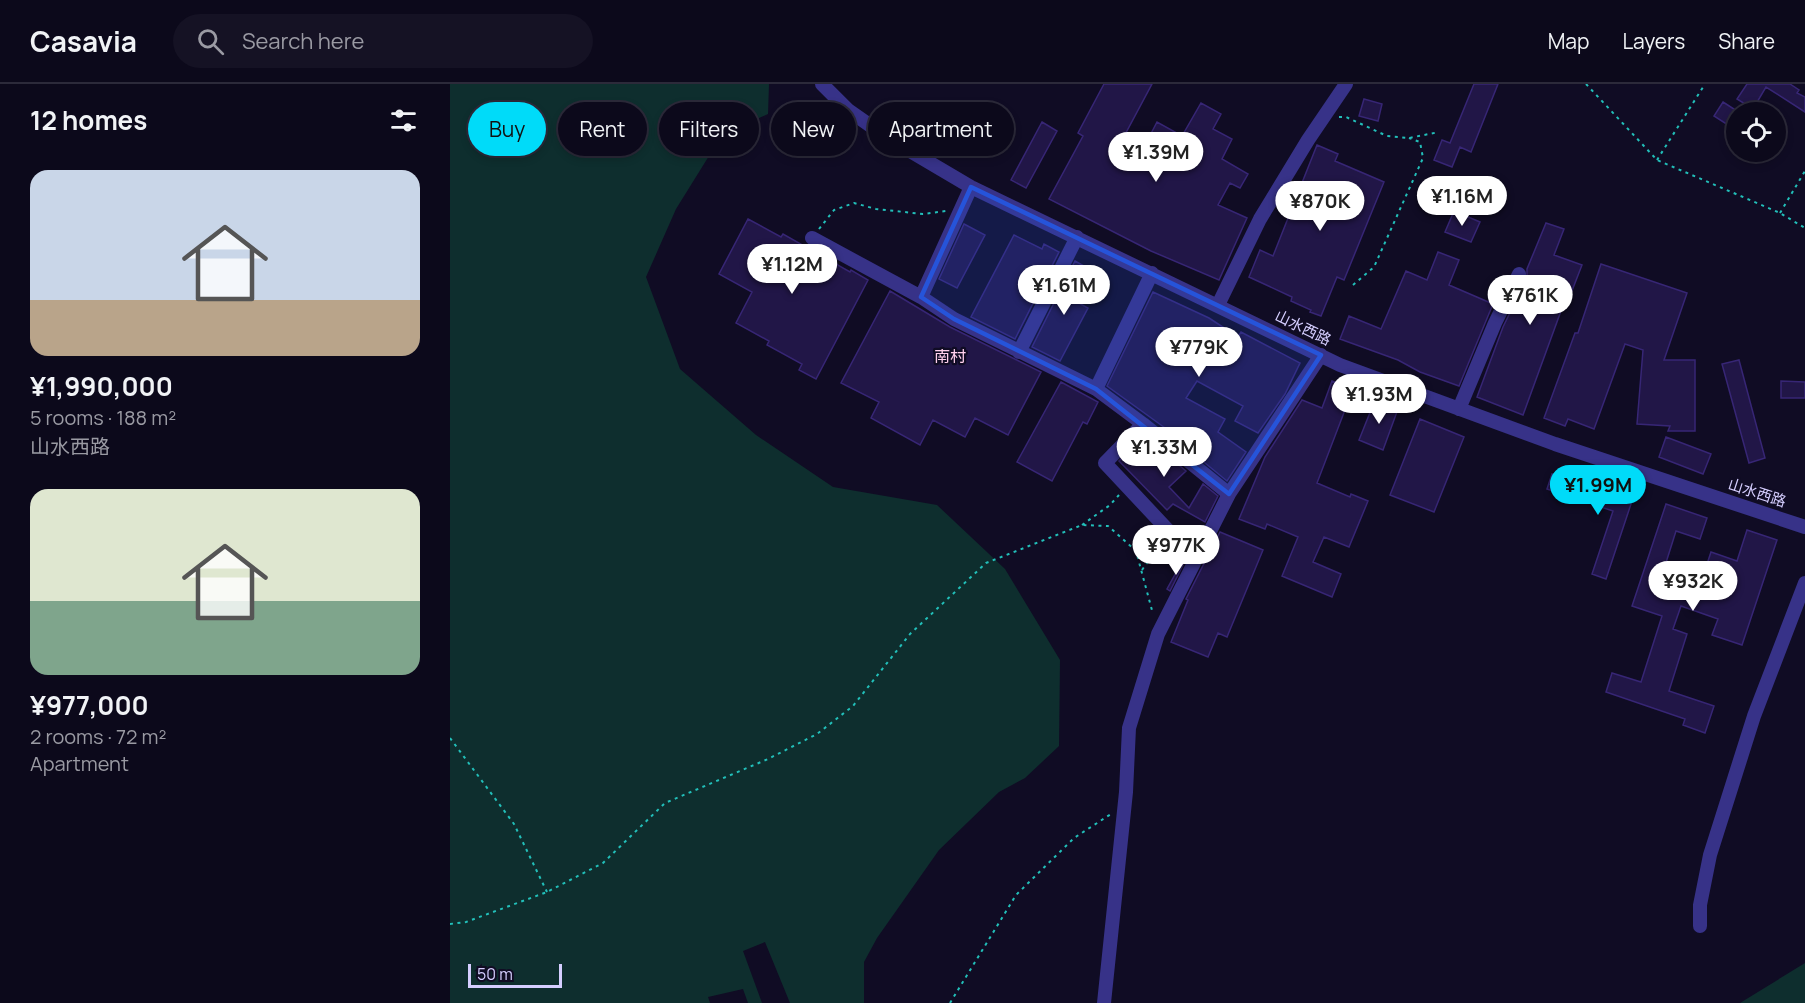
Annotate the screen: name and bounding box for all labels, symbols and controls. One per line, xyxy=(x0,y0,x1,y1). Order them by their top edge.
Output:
search box xyxy=(173,14,593,68)
text: Casavia xyxy=(30,22,137,60)
icon: search xyxy=(194,25,227,58)
text: Search here xyxy=(242,26,364,56)
text: Map xyxy=(1548,27,1589,55)
text: Layers xyxy=(1622,27,1685,55)
text: Share xyxy=(1718,27,1775,55)
text: 12 homes xyxy=(30,102,147,138)
chip: Buy xyxy=(468,102,546,156)
chip: Rent xyxy=(558,102,647,156)
chip: Filters xyxy=(659,102,759,156)
chip: New xyxy=(771,102,856,156)
chip: Apartment xyxy=(868,102,1014,156)
map controls xyxy=(1726,102,1786,162)
button: locate xyxy=(1726,102,1786,162)
icon: filters xyxy=(387,104,420,137)
pin: ¥1.39M xyxy=(1107,132,1205,183)
text: ¥1.39M xyxy=(1122,138,1190,165)
pin: ¥1.16M xyxy=(1413,176,1511,227)
pin: ¥870K xyxy=(1278,181,1362,232)
text: ¥1.16M xyxy=(1431,182,1493,209)
text: ¥870K xyxy=(1289,187,1351,214)
icon: home xyxy=(171,209,279,317)
pin: ¥1.12M xyxy=(743,244,841,295)
text: ¥1.12M xyxy=(761,250,823,277)
pin: ¥1.61M xyxy=(1015,265,1113,316)
text: ¥1.61M xyxy=(1032,271,1096,298)
pin: ¥761K xyxy=(1488,275,1572,326)
text: ¥761K xyxy=(1502,281,1558,308)
street label: 山水西路 xyxy=(1272,305,1335,350)
pin: ¥779K xyxy=(1157,327,1241,378)
text: ¥779K xyxy=(1169,333,1229,360)
district label: 南村 xyxy=(934,345,966,367)
text: ¥1,990,000 xyxy=(30,368,173,404)
pin: ¥1.93M xyxy=(1330,374,1428,425)
text: ¥1.93M xyxy=(1345,380,1413,407)
text: 5 rooms · 188 m² xyxy=(30,404,176,431)
pin: ¥1.33M xyxy=(1115,427,1213,478)
text: 山水西路 xyxy=(30,433,110,460)
text: ¥1.33M xyxy=(1131,433,1197,460)
pin: ¥1.99M xyxy=(1549,465,1647,516)
text: ¥1.99M xyxy=(1564,471,1632,498)
street label: 山水西路 xyxy=(1725,473,1789,512)
pin: ¥977K xyxy=(1134,525,1218,576)
icon: home xyxy=(171,528,279,636)
text: ¥977K xyxy=(1146,531,1206,558)
pin: ¥932K xyxy=(1651,561,1735,612)
text: ¥932K xyxy=(1662,567,1724,594)
text: ¥977,000 xyxy=(30,687,149,723)
text: 2 rooms · 72 m² xyxy=(30,723,166,750)
text: Apartment xyxy=(30,750,129,777)
scale bar xyxy=(468,961,562,988)
text: 50 m xyxy=(477,963,513,985)

